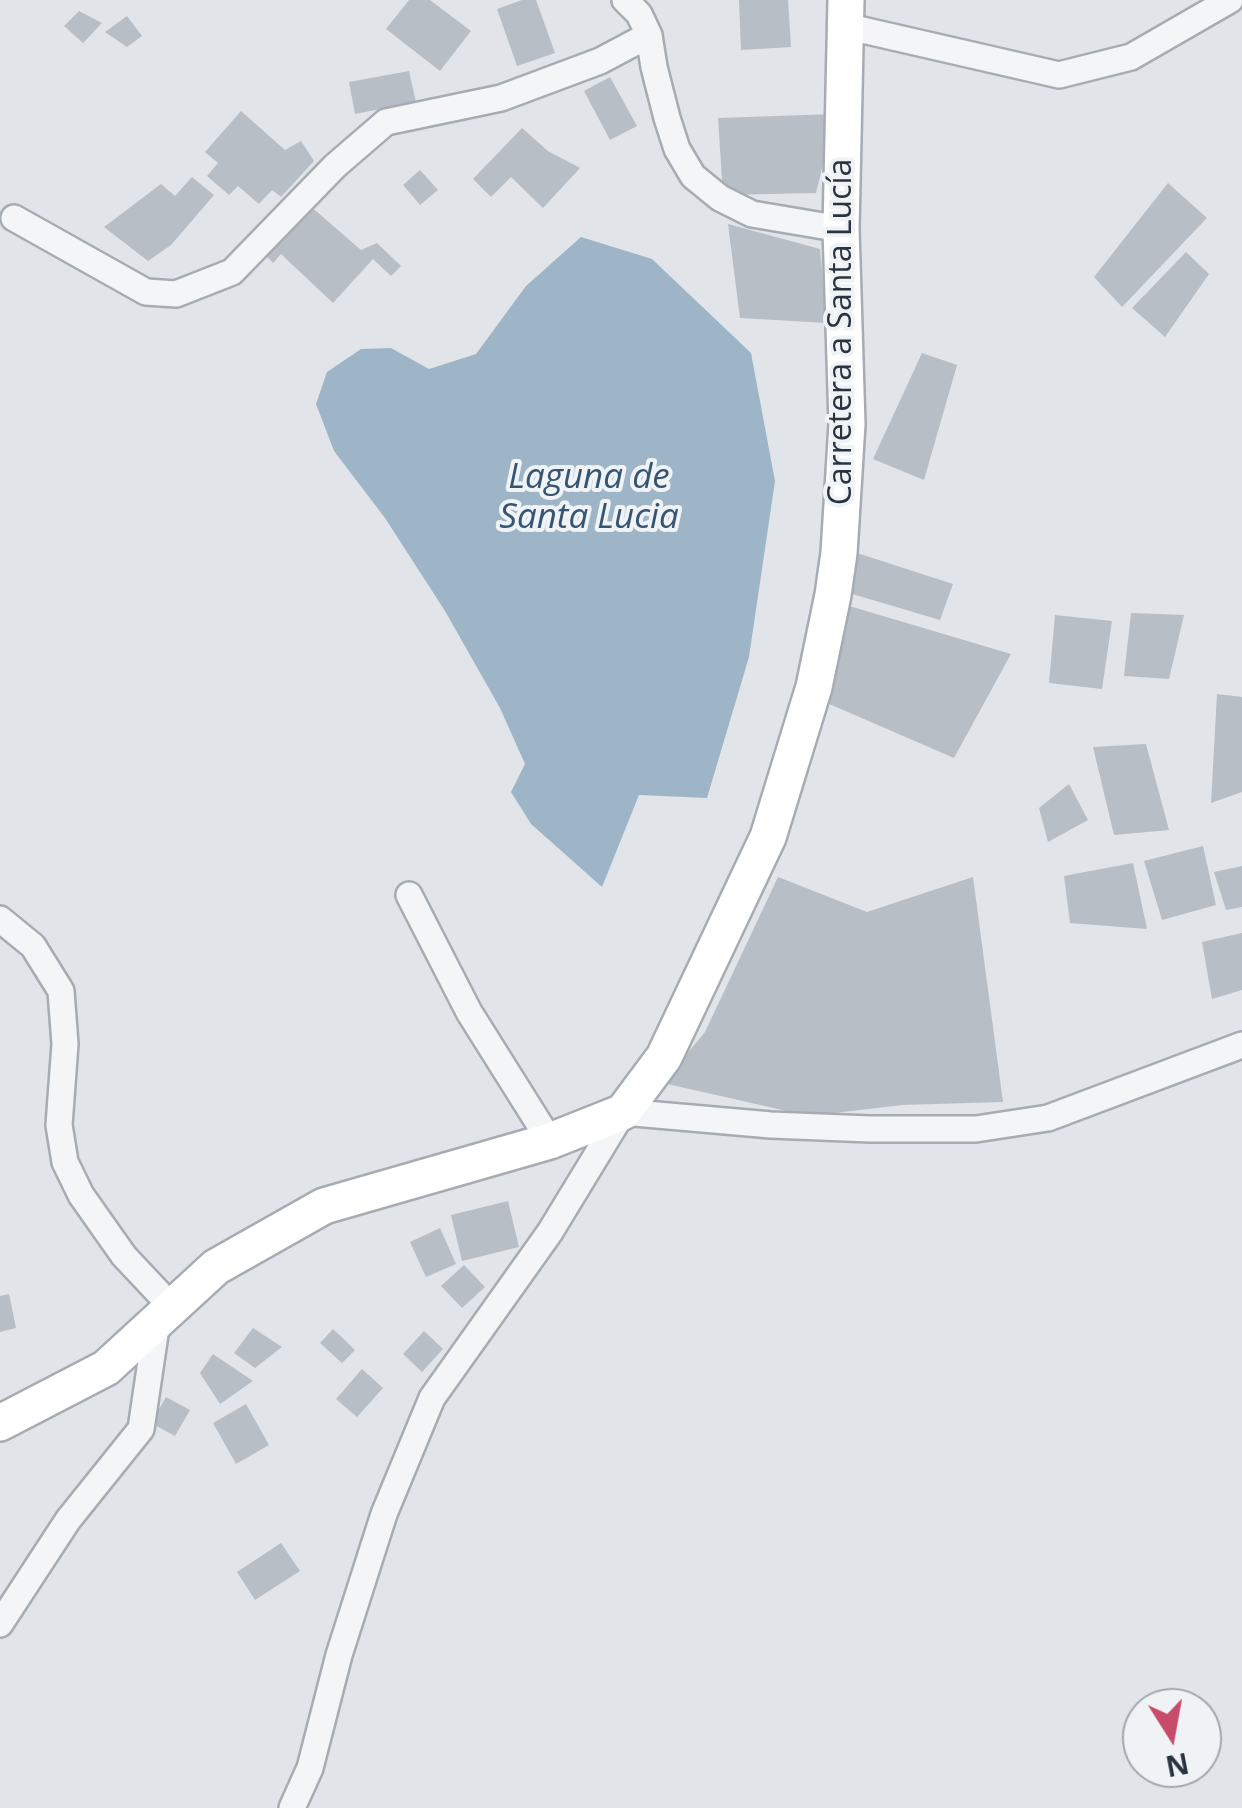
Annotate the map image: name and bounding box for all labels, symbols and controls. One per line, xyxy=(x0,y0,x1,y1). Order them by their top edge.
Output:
street label: Carretera a Santa Lucía xyxy=(823,159,861,505)
water label: Laguna de Santa Lucia xyxy=(499,457,679,539)
north arrow xyxy=(1122,1688,1222,1788)
text: N xyxy=(1163,1745,1192,1786)

